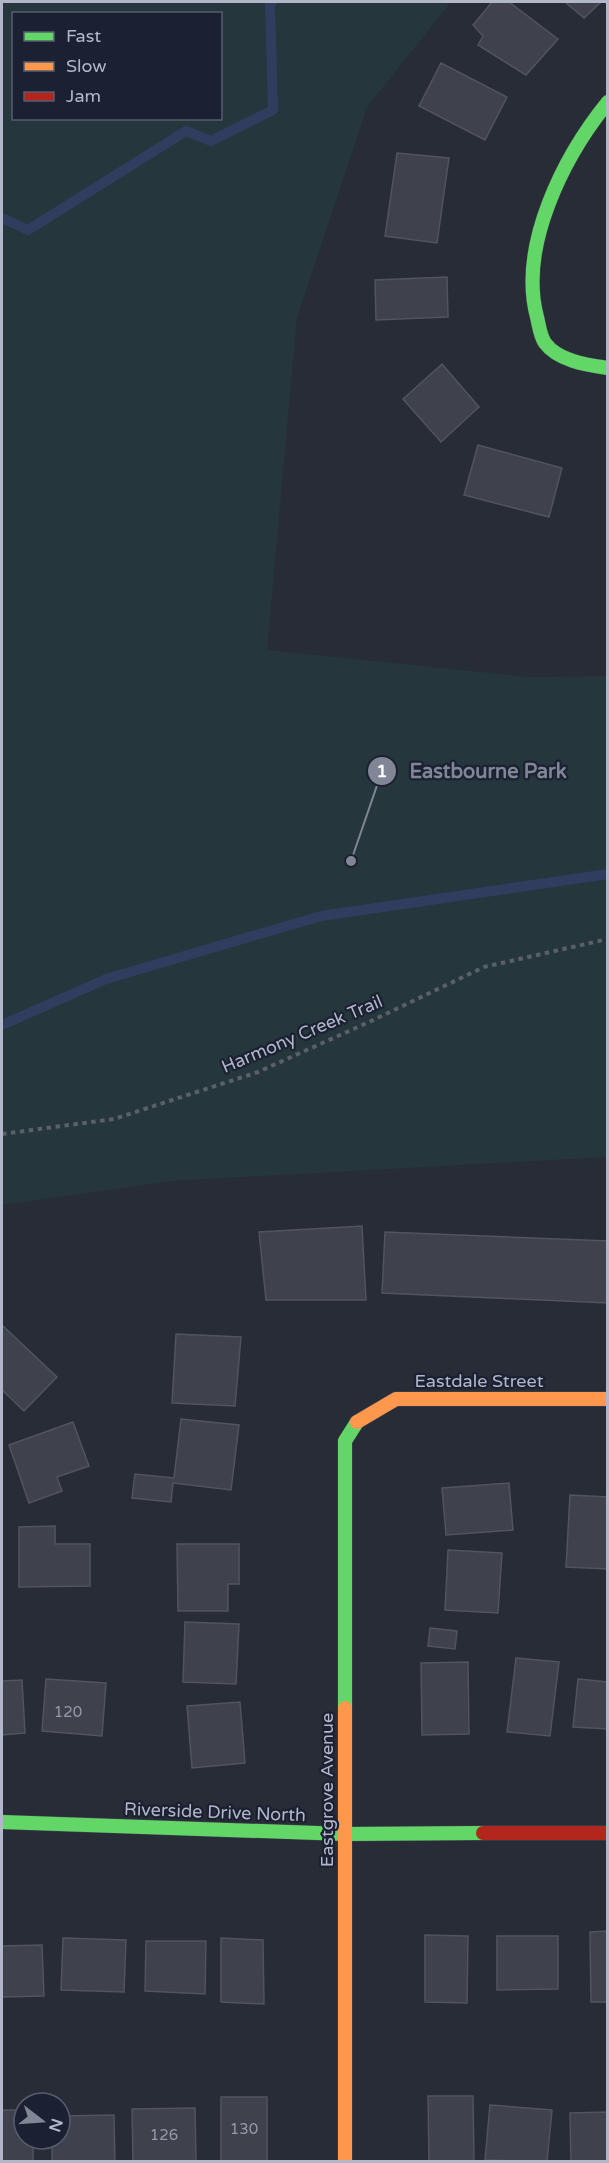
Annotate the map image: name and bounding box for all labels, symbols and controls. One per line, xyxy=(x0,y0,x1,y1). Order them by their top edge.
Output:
legend xyxy=(12,12,222,120)
text: Fast xyxy=(66,25,101,47)
text: Slow xyxy=(66,55,107,77)
text: Jam xyxy=(66,85,101,107)
callout: Eastbourne Park xyxy=(367,752,578,790)
text: 1 xyxy=(376,760,388,782)
text: Eastbourne Park xyxy=(409,760,567,784)
street label: Harmony Creek Trail xyxy=(218,990,386,1078)
street label: Eastdale Street xyxy=(414,1370,544,1392)
house number: 120 xyxy=(54,1703,82,1721)
street label: Eastgrove Avenue xyxy=(316,1713,338,1867)
street label: Riverside Drive North xyxy=(124,1798,306,1826)
north arrow xyxy=(12,2091,72,2151)
text: N xyxy=(44,2116,67,2134)
house number: 130 xyxy=(230,2120,258,2138)
house number: 126 xyxy=(150,2126,178,2144)

